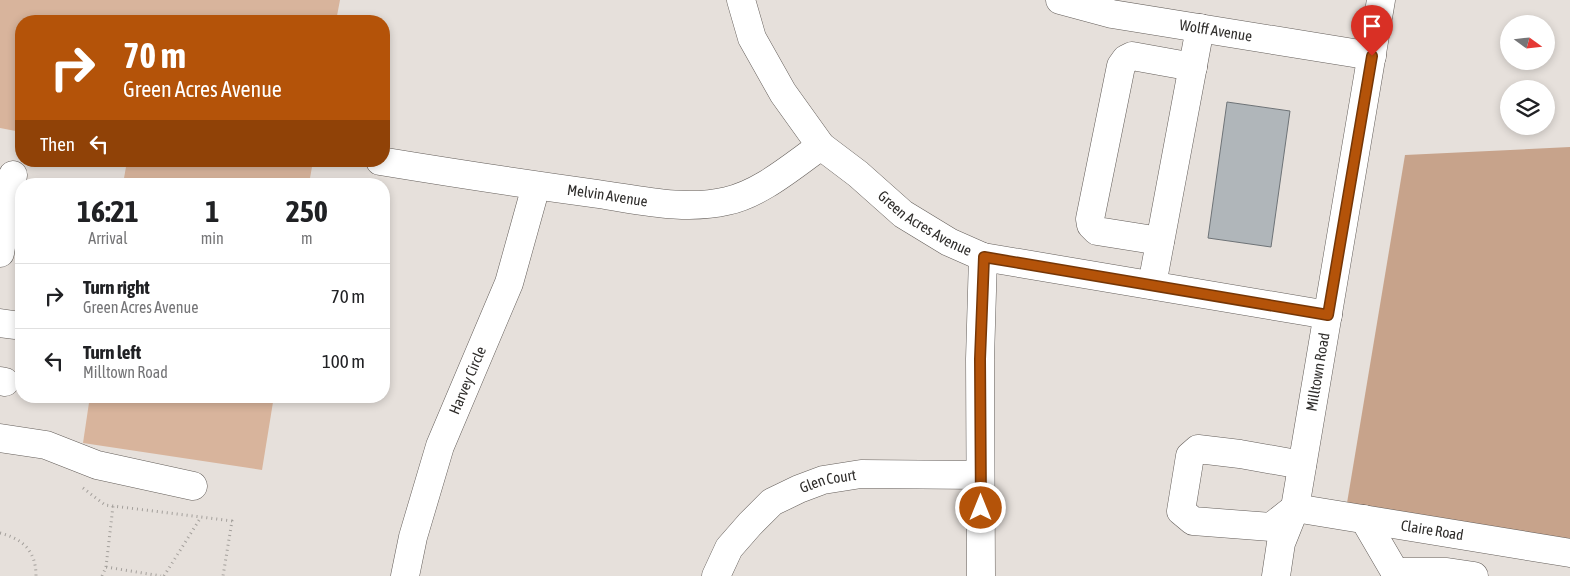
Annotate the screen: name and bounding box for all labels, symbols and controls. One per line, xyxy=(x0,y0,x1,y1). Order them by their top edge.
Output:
pin xyxy=(1351,5,1393,56)
icon: arrive xyxy=(1358,12,1386,40)
north arrow xyxy=(1500,15,1555,70)
map controls xyxy=(1500,15,1555,135)
street label: Wolff Avenue xyxy=(1178,16,1254,45)
icon: right xyxy=(40,35,105,100)
text: 70 m xyxy=(123,35,186,75)
text: Green Acres Avenue xyxy=(123,76,282,102)
button: layers xyxy=(1500,80,1555,135)
icon: left xyxy=(85,130,113,158)
text: Then xyxy=(40,133,75,155)
street label: Melvin Avenue xyxy=(566,181,649,210)
street label: Green Acres Avenue xyxy=(875,187,975,259)
text: 16:21 xyxy=(77,194,139,228)
text: 1 xyxy=(205,194,219,228)
text: 250 xyxy=(286,194,328,228)
text: Arrival xyxy=(88,229,127,247)
text: min xyxy=(201,229,224,247)
text: m xyxy=(301,229,313,247)
text: Turn right xyxy=(83,276,150,298)
icon: right xyxy=(40,282,68,310)
text: 70 m xyxy=(331,285,365,307)
text: Green Acres Avenue xyxy=(83,298,198,316)
street label: Milltown Road xyxy=(1303,331,1333,413)
text: Turn left xyxy=(83,341,141,363)
street label: Harvey Circle xyxy=(445,344,489,417)
icon: left xyxy=(40,347,68,375)
text: 100 m xyxy=(322,350,365,372)
text: Milltown Road xyxy=(83,363,168,381)
street label: Glen Court xyxy=(797,466,857,496)
position arrow xyxy=(954,481,1006,533)
street label: Claire Road xyxy=(1400,516,1465,543)

